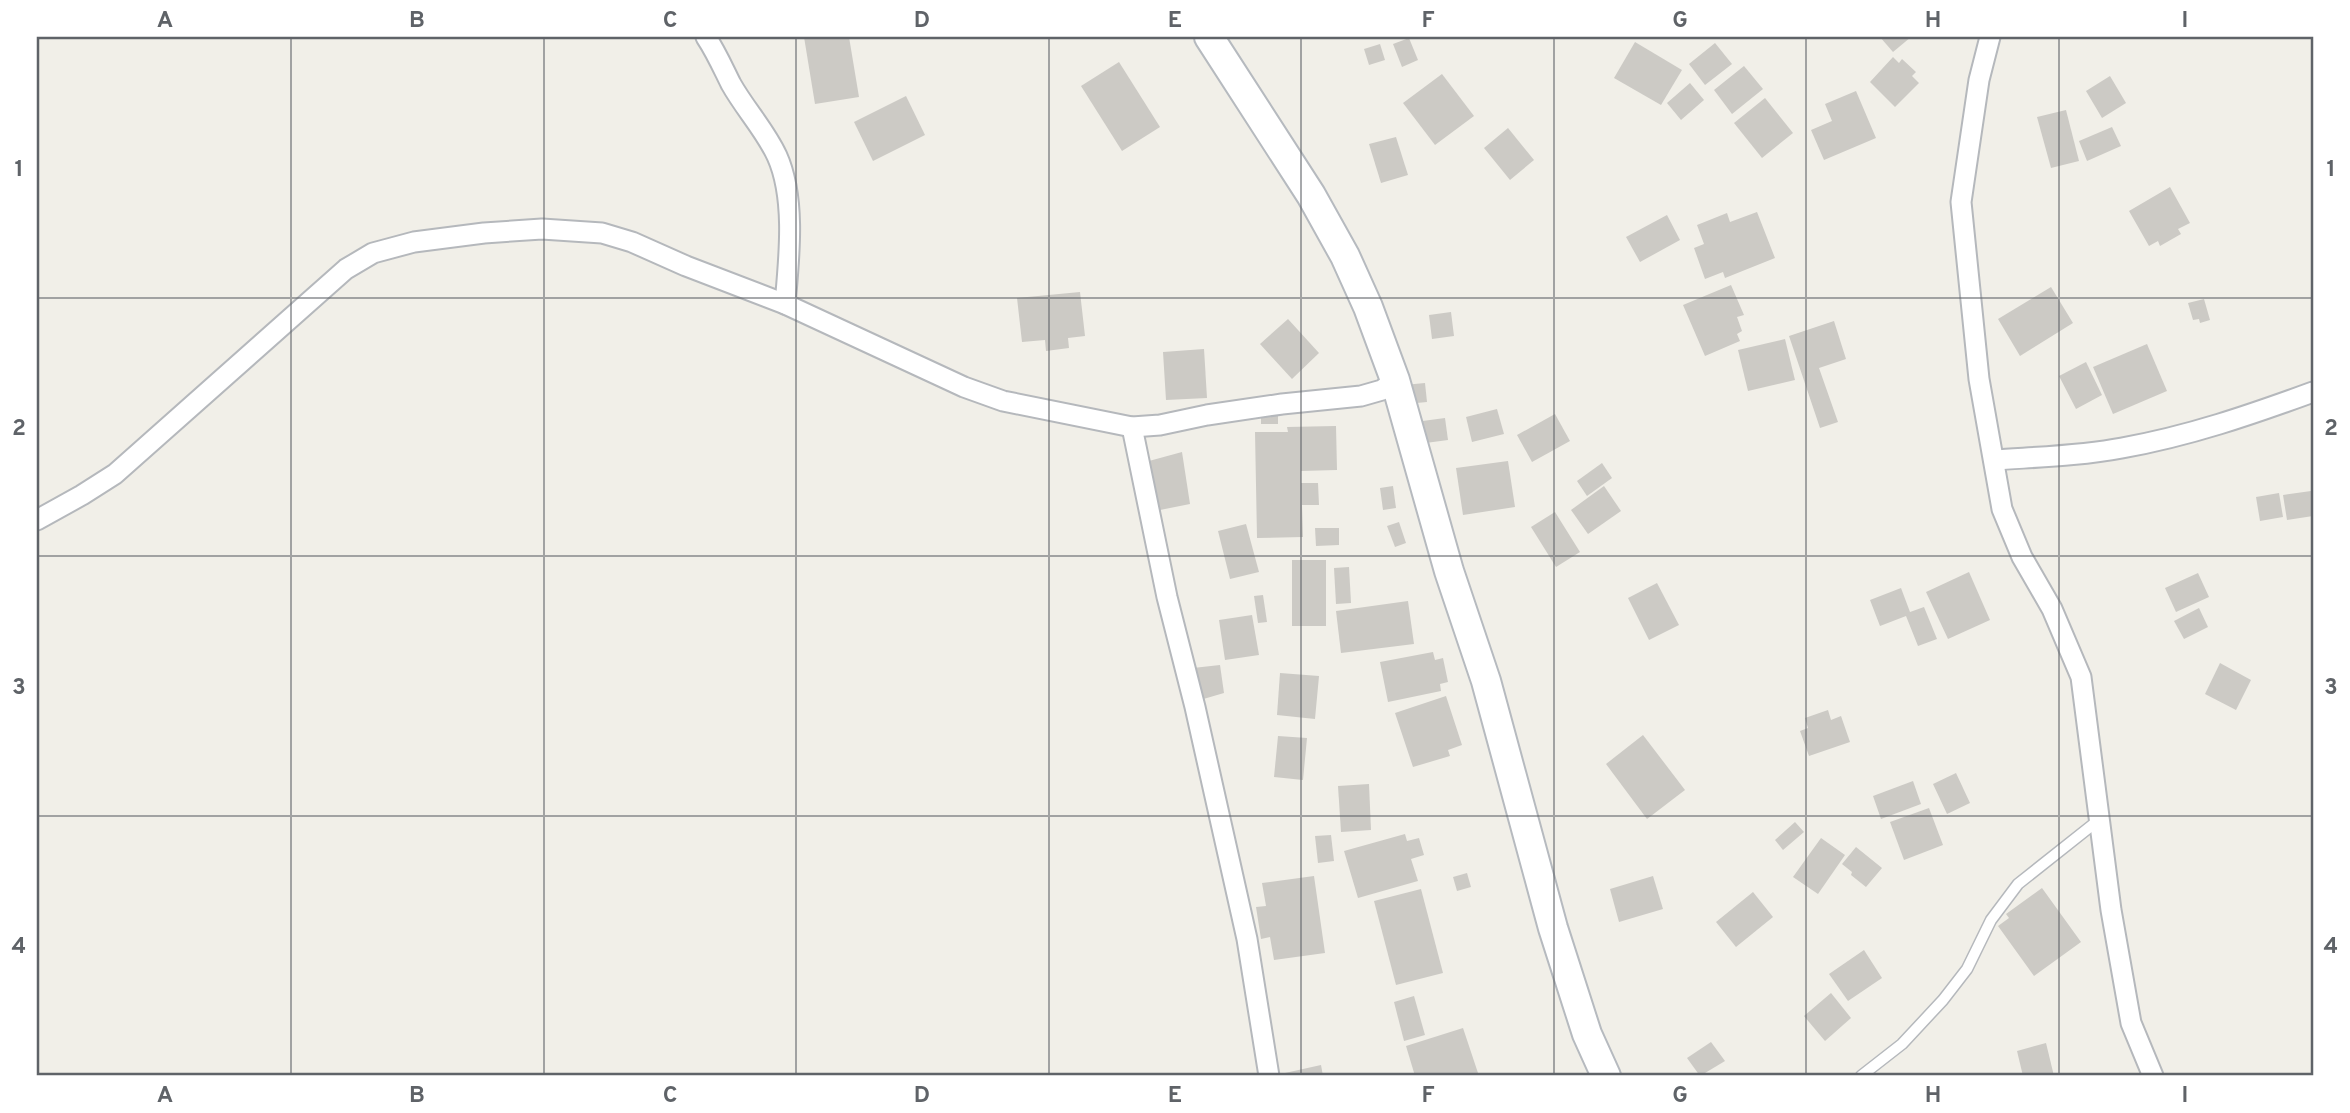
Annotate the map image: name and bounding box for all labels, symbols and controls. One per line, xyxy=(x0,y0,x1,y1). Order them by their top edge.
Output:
text: A xyxy=(157,7,173,36)
text: B xyxy=(409,7,425,36)
text: C xyxy=(663,7,677,36)
text: D xyxy=(914,7,930,36)
text: E xyxy=(1168,7,1182,36)
text: F xyxy=(1421,7,1435,36)
text: G xyxy=(1672,7,1688,36)
text: H xyxy=(1925,7,1941,36)
text: I xyxy=(2182,7,2188,36)
text: 1 xyxy=(14,156,24,185)
text: 1 xyxy=(2326,156,2336,185)
text: 2 xyxy=(12,415,26,444)
text: 2 xyxy=(2324,415,2338,444)
text: 3 xyxy=(12,674,26,703)
text: 3 xyxy=(2324,674,2338,703)
text: 4 xyxy=(12,933,26,962)
text: 4 xyxy=(2324,933,2338,962)
text: A xyxy=(157,1082,173,1111)
text: B xyxy=(409,1082,425,1111)
text: C xyxy=(663,1082,677,1111)
text: D xyxy=(914,1082,930,1111)
text: E xyxy=(1168,1082,1182,1111)
text: F xyxy=(1421,1082,1435,1111)
text: G xyxy=(1672,1082,1688,1111)
text: H xyxy=(1925,1082,1941,1111)
text: I xyxy=(2182,1082,2188,1111)

